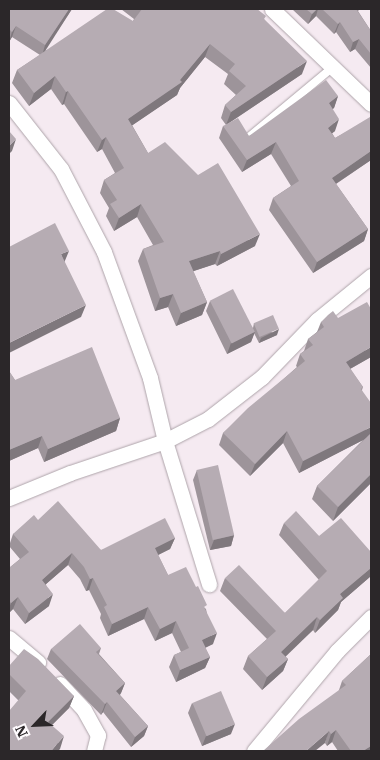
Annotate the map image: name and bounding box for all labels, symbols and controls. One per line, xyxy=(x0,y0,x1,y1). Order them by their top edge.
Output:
north arrow xyxy=(10,700,60,750)
text: N xyxy=(11,723,32,740)

